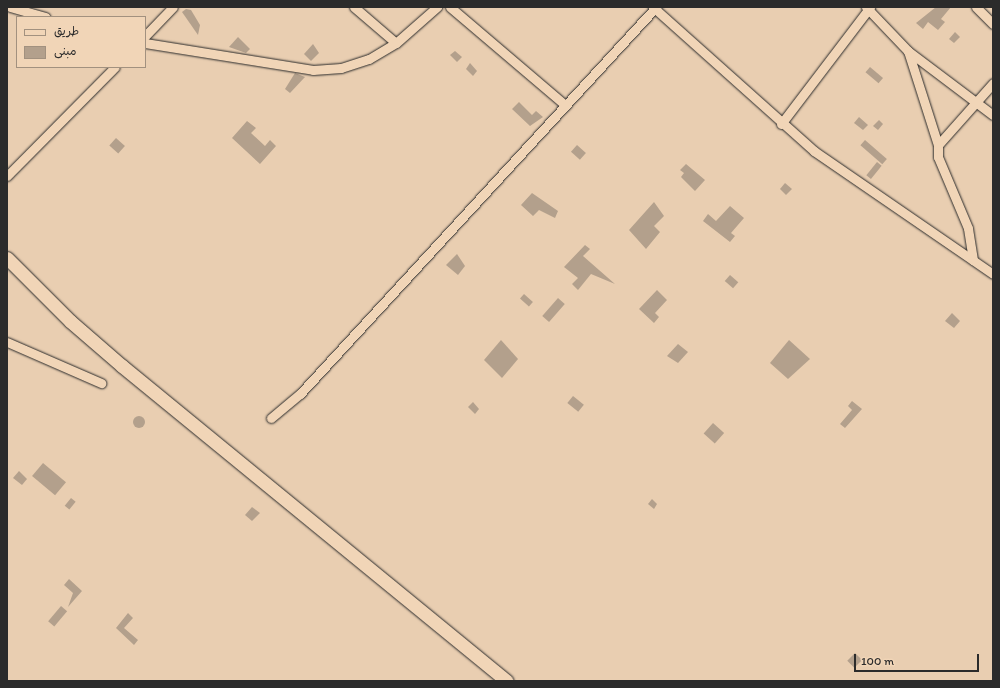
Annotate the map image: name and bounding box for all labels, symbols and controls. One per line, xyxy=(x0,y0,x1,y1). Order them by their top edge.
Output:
legend xyxy=(16,16,146,68)
text: طريق xyxy=(54,24,79,38)
text: مبنى xyxy=(54,44,77,58)
scale bar xyxy=(856,646,981,672)
text: 100 m xyxy=(861,654,894,668)

